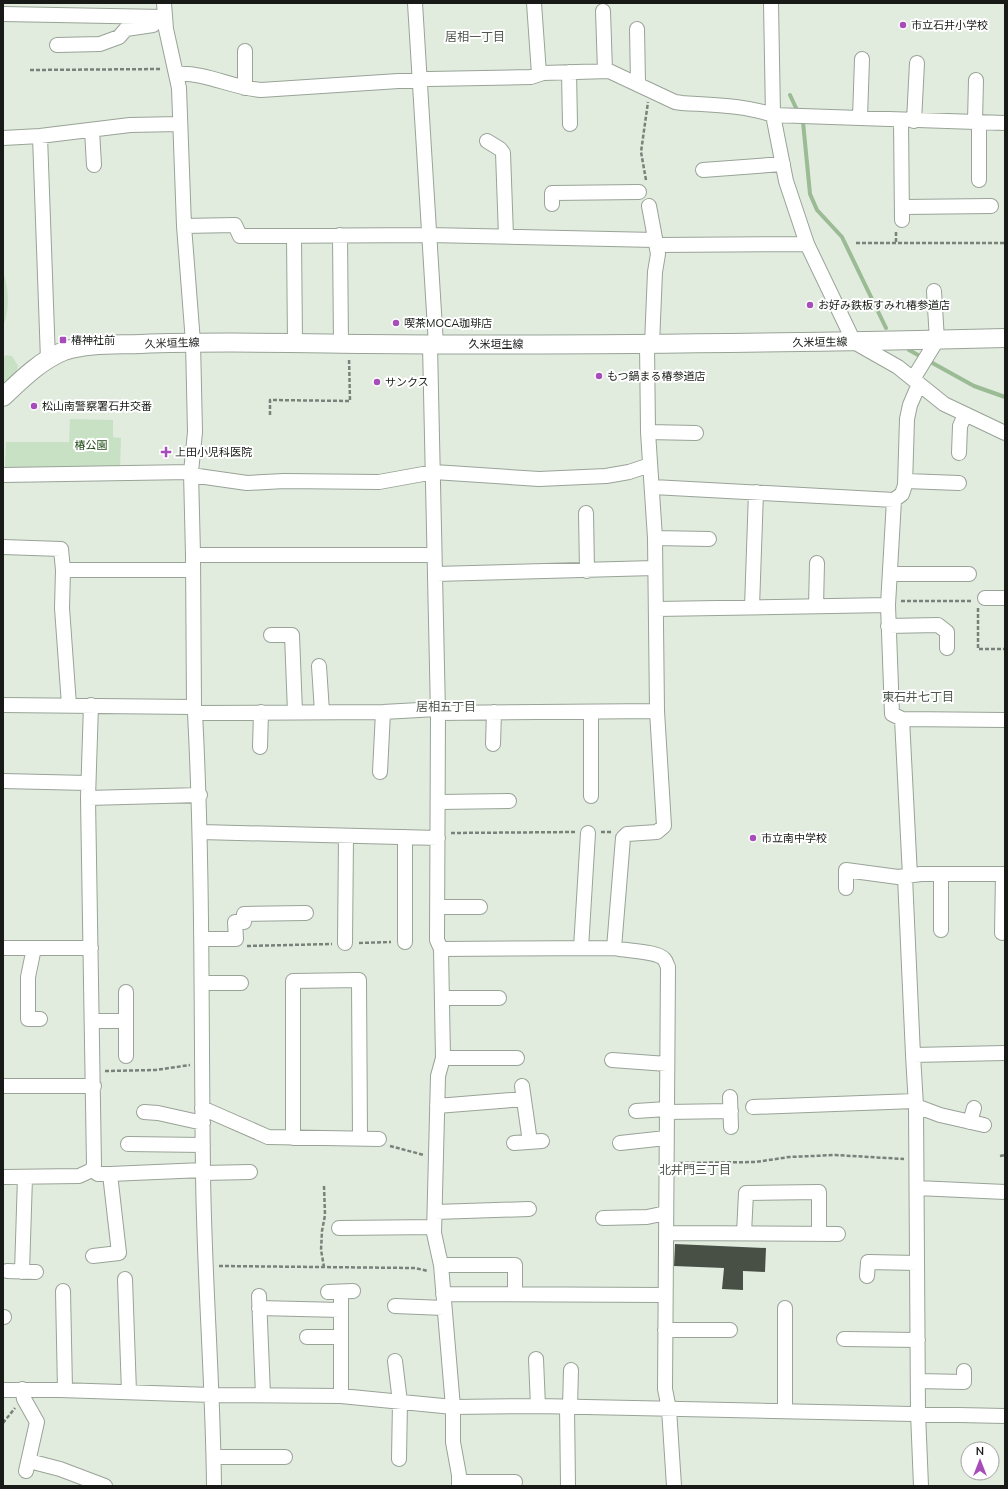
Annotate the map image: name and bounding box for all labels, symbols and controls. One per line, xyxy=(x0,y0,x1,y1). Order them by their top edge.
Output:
place label: 市立石井小学校 xyxy=(911,18,988,32)
marker: 市立石井小学校 xyxy=(898,20,908,30)
district label: 居相一丁目 xyxy=(445,29,505,44)
place label: お好み鉄板すみれ椿参道店 xyxy=(818,298,950,312)
marker: お好み鉄板すみれ椿参道店 xyxy=(805,300,815,310)
place label: 喫茶MOCA珈琲店 xyxy=(404,316,492,330)
marker: 喫茶MOCA珈琲店 xyxy=(391,318,401,328)
place label: 椿神社前 xyxy=(71,333,115,347)
marker: 椿神社前 xyxy=(58,335,68,345)
street label: 久米垣生線 xyxy=(144,335,200,351)
street label: 久米垣生線 xyxy=(792,335,848,349)
street label: 久米垣生線 xyxy=(469,337,524,351)
place label: もつ鍋まる椿参道店 xyxy=(607,369,706,383)
marker: もつ鍋まる椿参道店 xyxy=(594,371,604,381)
place label: サンクス xyxy=(385,375,429,389)
marker: サンクス xyxy=(372,377,382,387)
place label: 松山南警察署石井交番 xyxy=(42,399,152,413)
marker: 松山南警察署石井交番 xyxy=(29,401,39,411)
park label: 椿公園 xyxy=(75,438,108,452)
place label: 上田小児科医院 xyxy=(175,445,252,459)
marker: 上田小児科医院 xyxy=(160,446,172,458)
district label: 東石井七丁目 xyxy=(882,689,954,704)
district label: 居相五丁目 xyxy=(416,699,476,714)
place label: 市立南中学校 xyxy=(761,831,827,845)
marker: 市立南中学校 xyxy=(748,833,758,843)
district label: 北井門三丁目 xyxy=(659,1162,731,1177)
north arrow xyxy=(960,1441,1000,1481)
text: N xyxy=(976,1444,984,1458)

